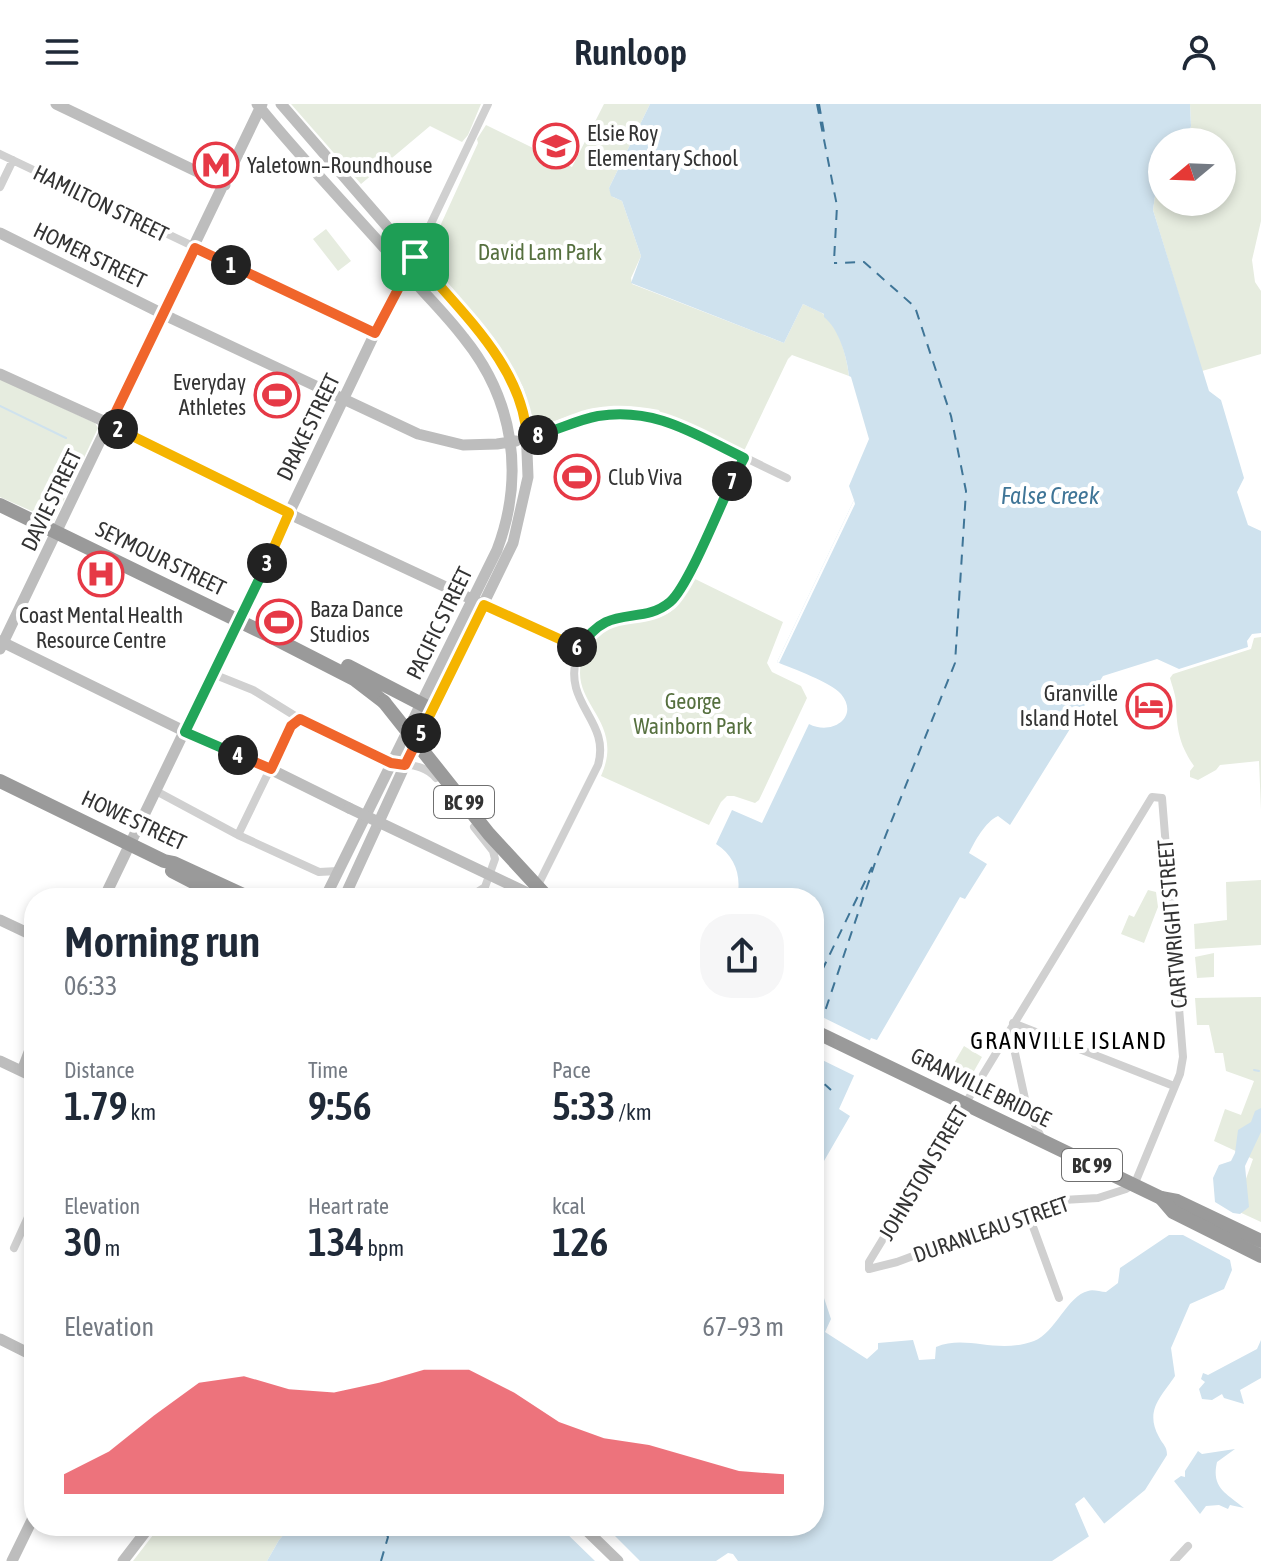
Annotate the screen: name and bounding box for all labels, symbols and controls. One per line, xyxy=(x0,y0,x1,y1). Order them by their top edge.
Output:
icon: menu xyxy=(40,30,84,74)
icon: person xyxy=(1177,30,1221,74)
text: Runloop xyxy=(574,31,687,73)
place label: Elsie Roy Elementary School xyxy=(587,120,738,171)
school or university icon: Elsie Roy Elementary School xyxy=(532,122,580,170)
north arrow xyxy=(1148,128,1236,216)
map controls xyxy=(1148,128,1236,216)
metro station icon: Yaletown–Roundhouse xyxy=(192,141,240,189)
place label: Yaletown–Roundhouse xyxy=(247,152,433,178)
street label: HAMILTON STREET xyxy=(29,159,173,247)
street label: HOMER STREET xyxy=(29,217,151,294)
pin xyxy=(381,223,449,291)
icon: arrive xyxy=(393,235,437,279)
park label: David Lam Park xyxy=(478,239,603,265)
pin: 1 xyxy=(211,245,251,285)
text: 1 xyxy=(226,252,236,278)
place label: Everyday Athletes xyxy=(173,369,246,420)
street label: DRAKE STREET xyxy=(271,369,345,485)
sports icon: Everyday Athletes xyxy=(253,371,301,419)
pin: 2 xyxy=(98,409,138,449)
pin: 8 xyxy=(518,415,558,455)
text: 2 xyxy=(113,416,123,442)
text: 8 xyxy=(533,422,543,448)
street label: DAVIE STREET xyxy=(15,445,87,555)
sports icon: Club Viva xyxy=(553,453,601,501)
pin: 7 xyxy=(712,461,752,501)
place label: Club Viva xyxy=(608,464,683,490)
text: 7 xyxy=(727,468,737,494)
water label: False Creek xyxy=(1001,482,1100,509)
street label: SEYMOUR STREET xyxy=(92,515,230,601)
pin: 3 xyxy=(247,543,287,583)
hospital icon: Coast Mental Health Resource Centre xyxy=(77,550,125,598)
text: 3 xyxy=(262,550,272,576)
street label: PACIFIC STREET xyxy=(401,562,478,683)
place label: Baza Dance Studios xyxy=(310,596,403,647)
sports icon: Baza Dance Studios xyxy=(255,598,303,646)
place label: Coast Mental Health Resource Centre xyxy=(19,602,183,653)
pin: 6 xyxy=(557,627,597,667)
text: 6 xyxy=(572,634,582,660)
place label: Granville Island Hotel xyxy=(1019,680,1118,731)
hotel icon: Granville Island Hotel xyxy=(1125,682,1173,730)
park label: George Wainborn Park xyxy=(634,688,753,739)
pin: 5 xyxy=(401,713,441,753)
text: 5 xyxy=(416,720,426,746)
pin: 4 xyxy=(218,735,258,775)
text: 4 xyxy=(233,742,243,768)
street label: HOWE STREET xyxy=(78,785,191,856)
road number: BC 99 xyxy=(434,786,494,818)
street label: CARTWRIGHT STREET xyxy=(1152,838,1192,1009)
button: share xyxy=(700,914,784,998)
text: Morning run xyxy=(64,916,260,966)
text: 06:33 xyxy=(64,971,118,1001)
district label: GRANVILLE ISLAND xyxy=(970,1027,1168,1054)
street label: GRANVILLE BRIDGE xyxy=(907,1042,1056,1132)
text: Distance xyxy=(64,1057,135,1083)
text: Time xyxy=(308,1057,348,1083)
text: Pace xyxy=(552,1057,591,1083)
text: 1.79 xyxy=(64,1083,128,1128)
text: 9:56 xyxy=(308,1083,372,1128)
text: 5:33 xyxy=(552,1083,616,1128)
text: km xyxy=(128,1099,156,1125)
text: /km xyxy=(616,1099,652,1125)
street label: JOHNSTON STREET xyxy=(873,1101,973,1245)
road number: BC 99 xyxy=(1062,1149,1122,1181)
street label: DURANLEAU STREET xyxy=(910,1190,1073,1268)
text: Elevation xyxy=(64,1193,140,1219)
text: Heart rate xyxy=(308,1193,389,1219)
text: kcal xyxy=(552,1193,585,1219)
text: 30 xyxy=(64,1219,102,1264)
text: 134 xyxy=(308,1219,364,1264)
text: 126 xyxy=(552,1219,608,1264)
text: m xyxy=(102,1235,120,1261)
text: bpm xyxy=(364,1235,404,1261)
text: Elevation xyxy=(64,1312,154,1342)
text: 67–93 m xyxy=(702,1312,784,1342)

